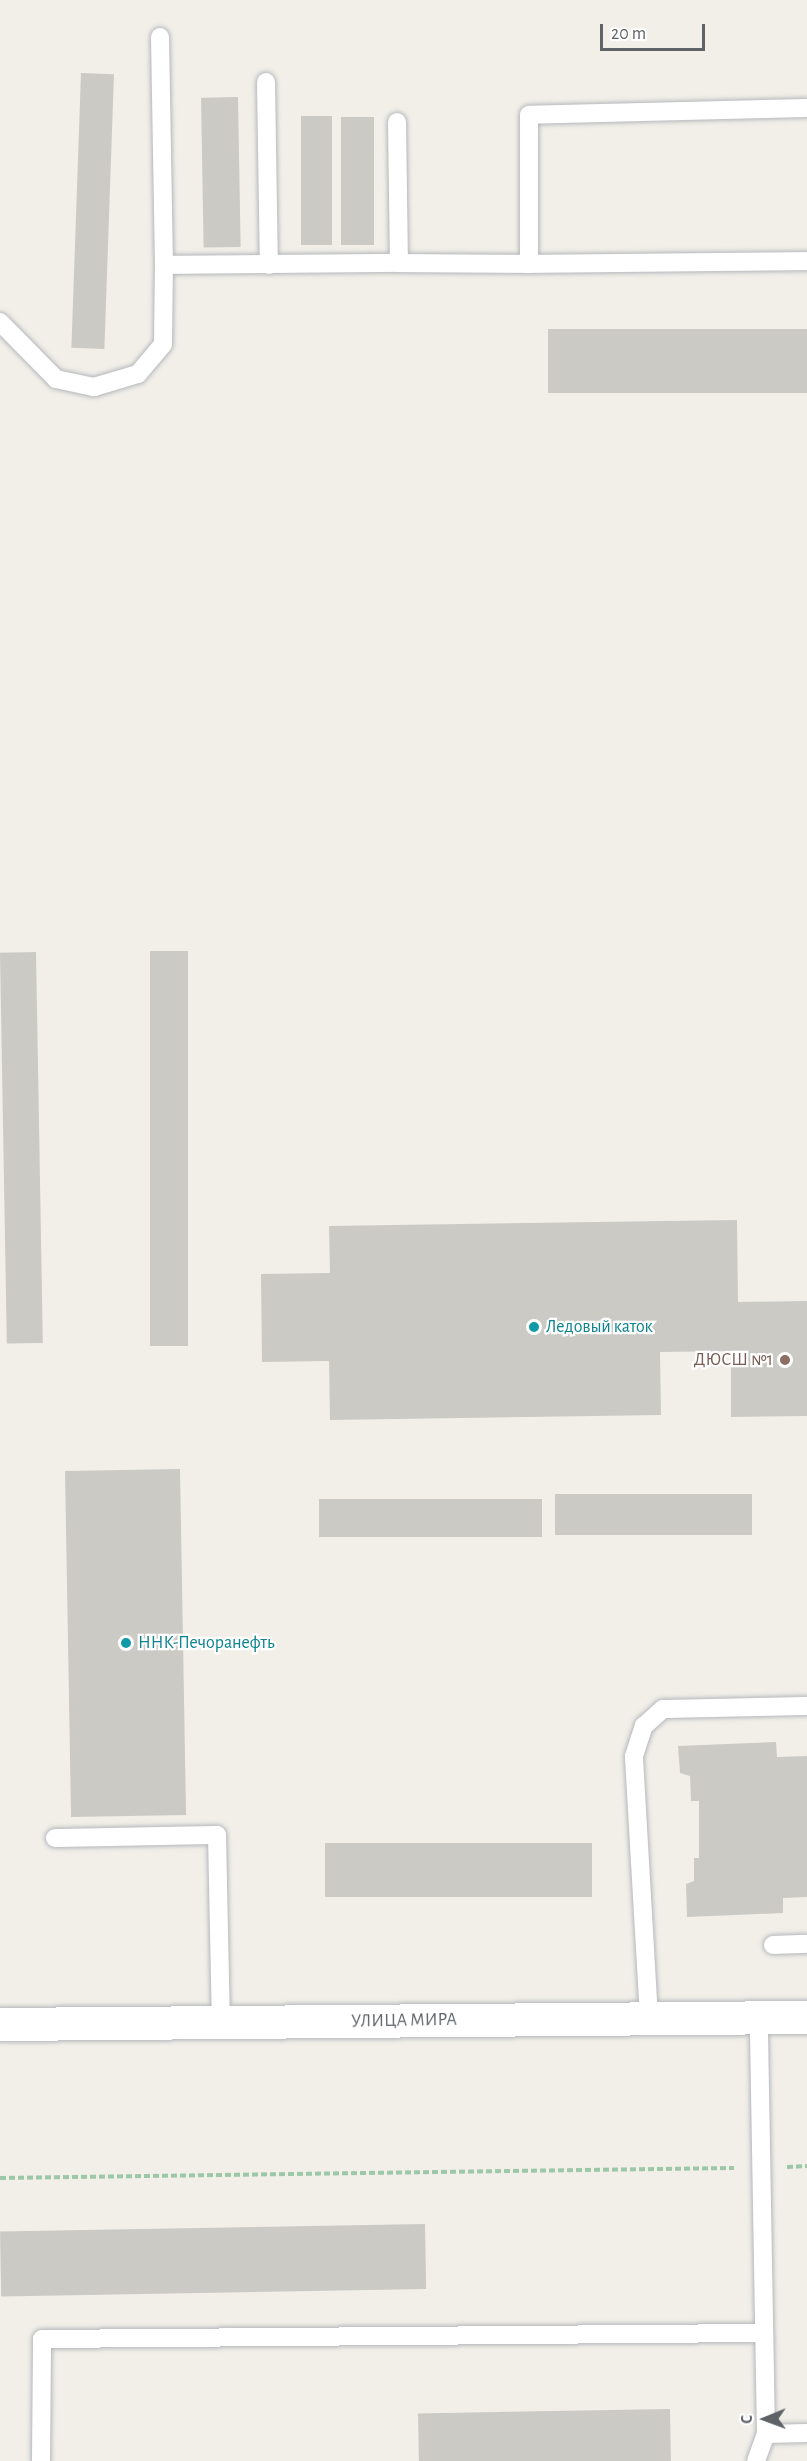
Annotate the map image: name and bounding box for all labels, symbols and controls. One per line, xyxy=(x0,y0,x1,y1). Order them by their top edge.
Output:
scale bar xyxy=(603,12,708,50)
text: 20 m xyxy=(611,25,646,43)
place label: Ледовый каток xyxy=(546,1316,653,1338)
marker: Ледовый каток xyxy=(527,1320,541,1334)
place label: ДЮСШ №1 xyxy=(694,1349,773,1371)
marker: ДЮСШ №1 xyxy=(778,1353,792,1367)
place label: ННК-Печоранефть xyxy=(138,1632,275,1654)
marker: ННК-Печоранефть xyxy=(119,1636,133,1650)
street label: УЛИЦА МИРА xyxy=(351,2009,457,2033)
north arrow xyxy=(735,2389,795,2449)
text: С xyxy=(739,2415,755,2424)

